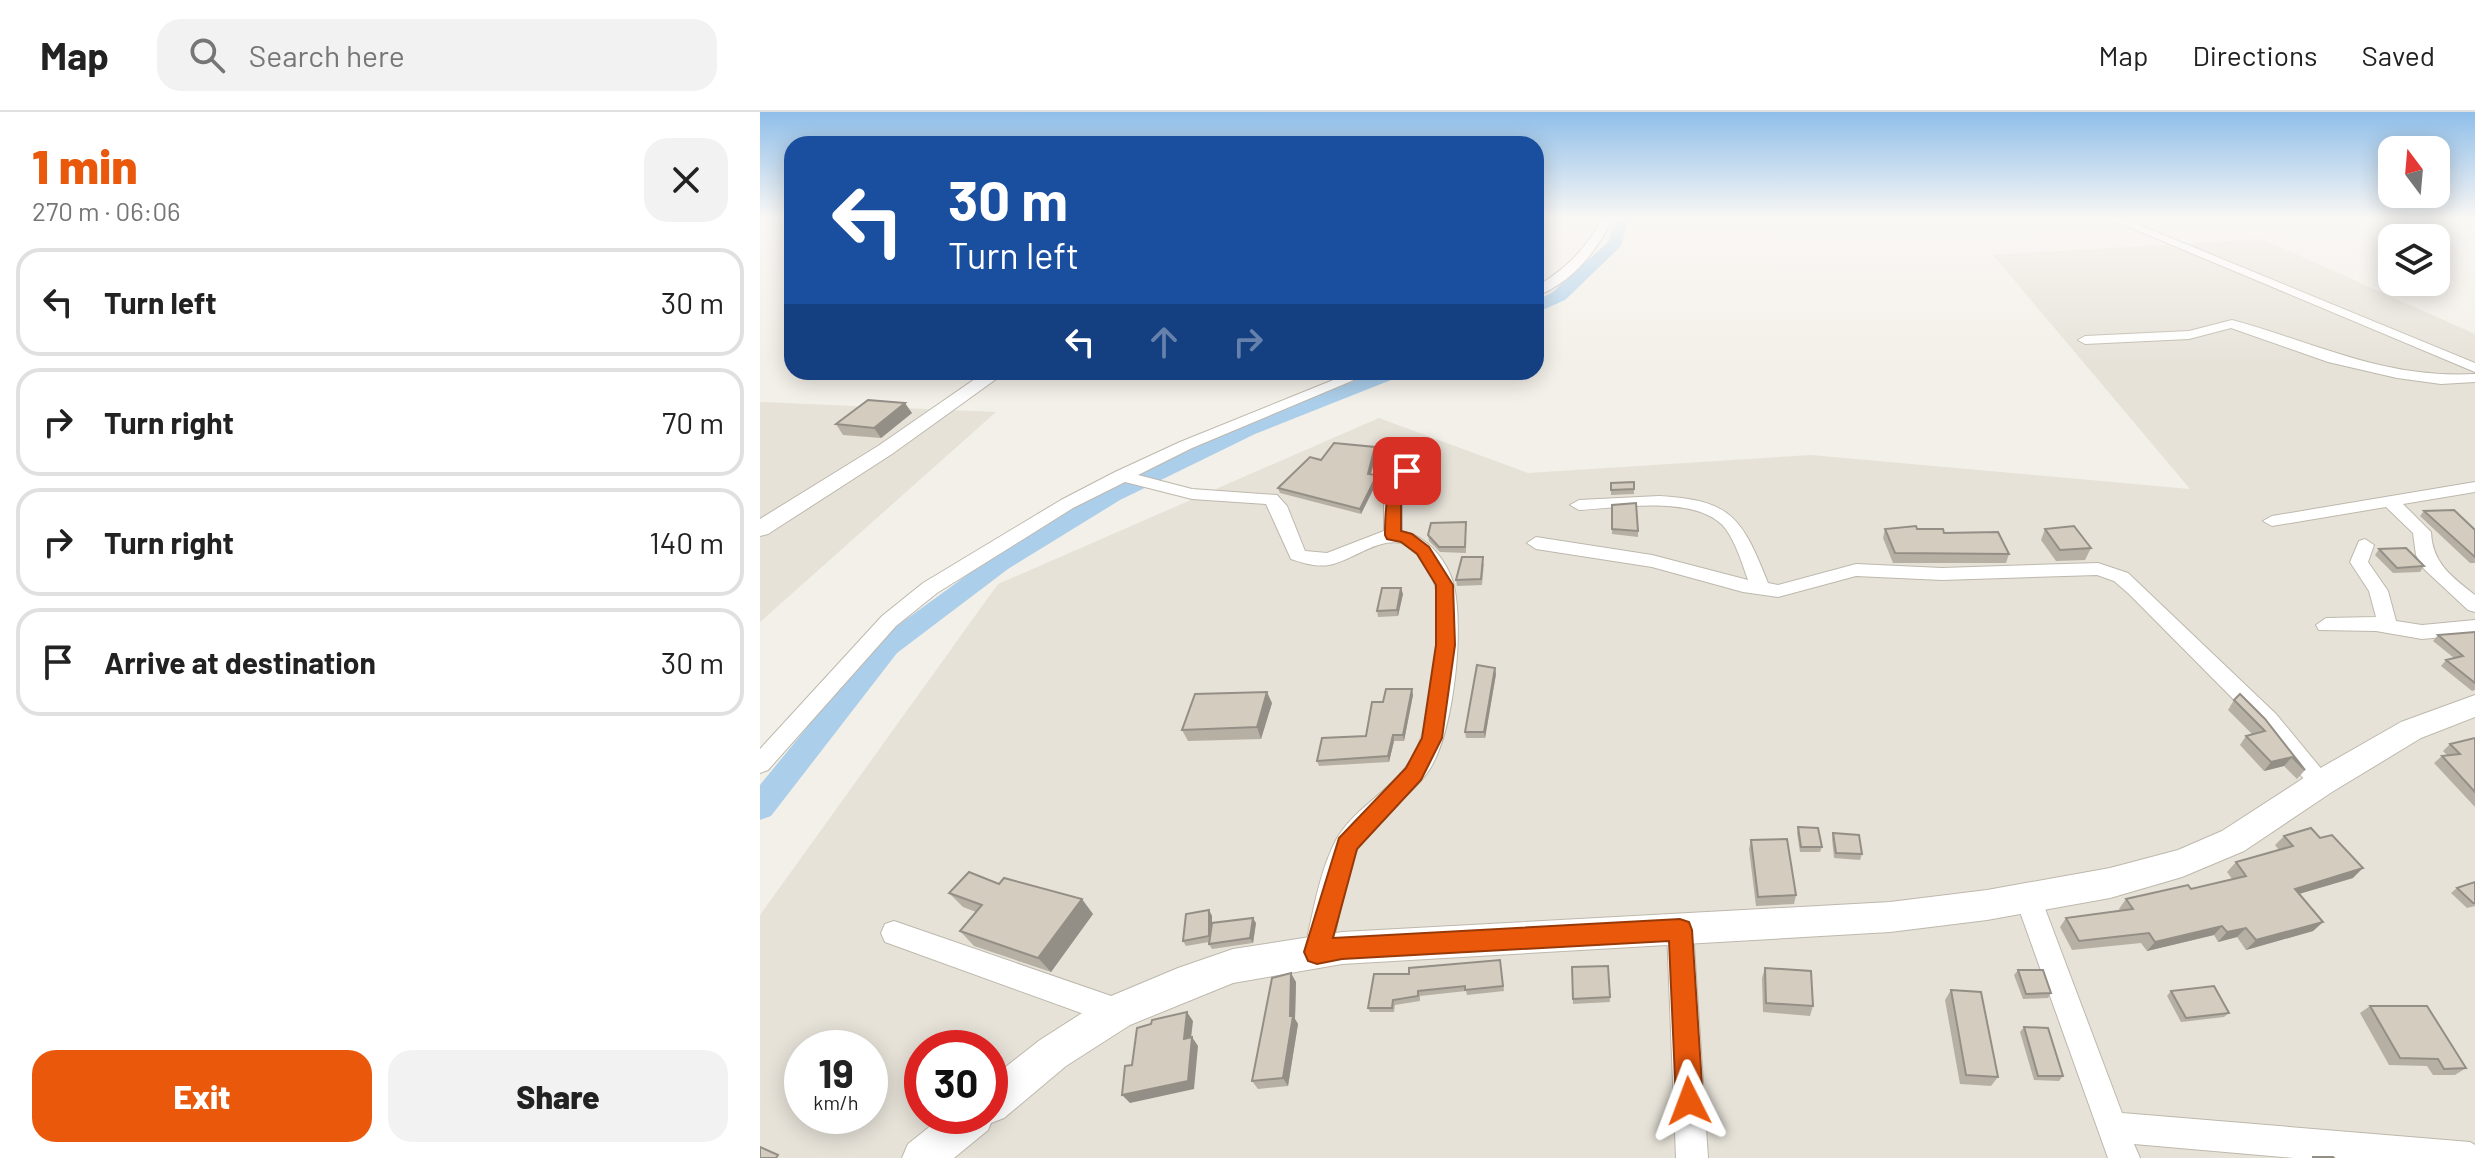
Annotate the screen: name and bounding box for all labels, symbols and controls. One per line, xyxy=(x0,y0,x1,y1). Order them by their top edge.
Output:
search box xyxy=(157,19,717,91)
text: Map xyxy=(40,32,109,78)
icon: search xyxy=(185,33,229,77)
text: Search here xyxy=(249,37,405,73)
text: Map xyxy=(2099,38,2148,72)
text: Directions xyxy=(2192,38,2318,72)
text: Saved xyxy=(2362,38,2435,72)
text: 1 min xyxy=(32,136,138,194)
north arrow xyxy=(2378,136,2450,208)
map controls xyxy=(2378,136,2450,296)
button: close xyxy=(644,138,728,222)
text: 30 m xyxy=(948,165,1068,232)
icon: left xyxy=(816,168,920,272)
text: 270 m · 06:06 xyxy=(32,195,180,226)
button: layers xyxy=(2378,224,2450,296)
text: Turn left xyxy=(948,233,1079,276)
icon: left xyxy=(36,280,80,324)
text: Turn left xyxy=(104,284,217,320)
text: 30 m xyxy=(661,284,724,320)
icon: left xyxy=(1058,320,1102,364)
icon: ahead xyxy=(1142,320,1186,364)
icon: right xyxy=(1226,320,1270,364)
icon: right xyxy=(36,400,80,444)
text: Turn right xyxy=(104,404,234,440)
text: 70 m xyxy=(662,404,724,440)
pin xyxy=(1373,437,1441,505)
icon: arrive xyxy=(1385,449,1429,493)
icon: right xyxy=(36,520,80,564)
text: Turn right xyxy=(104,524,234,560)
text: 140 m xyxy=(649,524,724,560)
icon: arrive xyxy=(36,640,80,684)
text: Arrive at destination xyxy=(104,644,376,680)
text: 30 m xyxy=(661,644,724,680)
speed limit sign: 30 xyxy=(904,1030,1008,1134)
text: 19 xyxy=(818,1048,854,1096)
button: Exit xyxy=(32,1050,372,1142)
button: Share xyxy=(388,1050,728,1142)
position arrow xyxy=(1647,1059,1731,1143)
text: km/h xyxy=(813,1090,859,1114)

